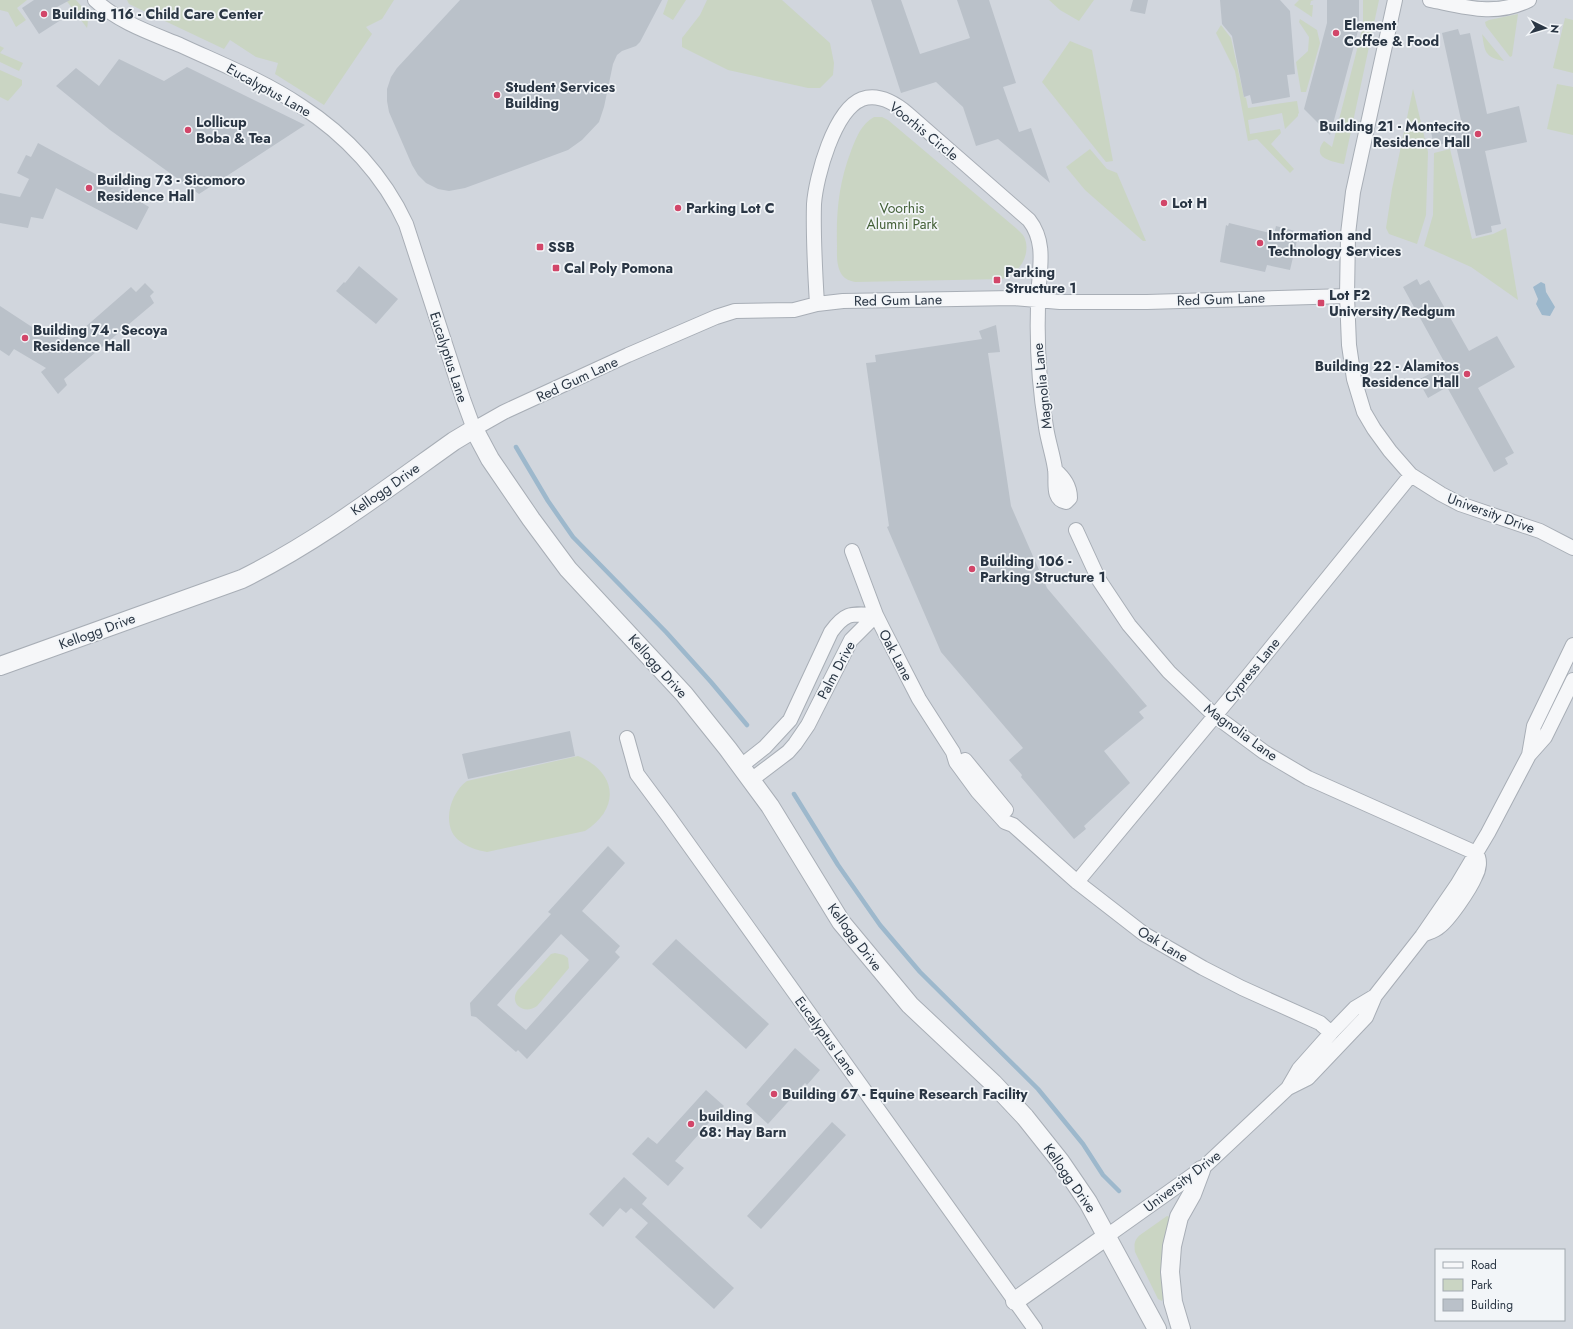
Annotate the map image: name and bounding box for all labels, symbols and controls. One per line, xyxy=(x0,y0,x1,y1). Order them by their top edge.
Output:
place label: Building 116 - Child Care Center xyxy=(52,4,263,24)
north arrow xyxy=(1525,8,1565,48)
marker: Building 116 - Child Care Center xyxy=(39,9,49,19)
place label: Element Coffee & Food xyxy=(1344,15,1439,51)
text: N xyxy=(1547,24,1563,34)
marker: Element Coffee & Food xyxy=(1331,28,1341,38)
street label: Eucalyptus Lane xyxy=(223,58,315,122)
place label: Student Services Building xyxy=(505,77,616,113)
marker: Student Services Building xyxy=(492,90,502,100)
street label: Voorhis Circle xyxy=(885,97,963,165)
place label: Lollicup Boba & Tea xyxy=(196,112,271,148)
place label: Building 21 - Montecito Residence Hall xyxy=(1319,116,1470,152)
marker: Lollicup Boba & Tea xyxy=(183,125,193,135)
marker: Building 21 - Montecito Residence Hall xyxy=(1473,129,1483,139)
place label: Building 73 - Sicomoro Residence Hall xyxy=(97,170,245,206)
marker: Building 73 - Sicomoro Residence Hall xyxy=(84,183,94,193)
place label: Lot H xyxy=(1172,193,1207,213)
place label: Parking Lot C xyxy=(686,198,774,218)
park label: Voorhis Alumni Park xyxy=(867,198,938,234)
marker: Lot H xyxy=(1159,198,1169,208)
marker: Parking Lot C xyxy=(673,203,683,213)
place label: Information and Technology Services xyxy=(1268,225,1402,261)
place label: SSB xyxy=(548,237,575,257)
marker: Information and Technology Services xyxy=(1255,238,1265,248)
marker: SSB xyxy=(535,242,545,252)
place label: Cal Poly Pomona xyxy=(564,258,673,278)
place label: Parking Structure 1 xyxy=(1005,262,1076,298)
marker: Cal Poly Pomona xyxy=(551,263,561,273)
marker: Parking Structure 1 xyxy=(992,275,1002,285)
place label: Lot F2 University/Redgum xyxy=(1329,285,1455,321)
street label: Red Gum Lane xyxy=(1177,287,1265,311)
street label: Red Gum Lane xyxy=(854,289,942,311)
marker: Lot F2 University/Redgum xyxy=(1316,298,1326,308)
street label: Eucalyptus Lane xyxy=(425,309,473,405)
place label: Building 74 - Secoya Residence Hall xyxy=(33,320,168,356)
marker: Building 74 - Secoya Residence Hall xyxy=(20,333,30,343)
street label: Magnolia Lane xyxy=(1028,342,1056,430)
street label: Red Gum Lane xyxy=(533,351,621,407)
place label: Building 22 - Alamitos Residence Hall xyxy=(1315,356,1460,392)
marker: Building 22 - Alamitos Residence Hall xyxy=(1462,369,1472,379)
street label: Kellogg Drive xyxy=(346,458,424,520)
street label: University Drive xyxy=(1444,488,1538,538)
place label: Building 106 - Parking Structure 1 xyxy=(980,551,1106,587)
marker: Building 106 - Parking Structure 1 xyxy=(967,564,977,574)
street label: Kellogg Drive xyxy=(56,608,138,654)
street label: Oak Lane xyxy=(874,626,918,684)
street label: Kellogg Drive xyxy=(624,630,692,702)
street label: Cypress Lane xyxy=(1219,633,1285,707)
street label: Palm Drive xyxy=(812,637,860,703)
street label: Magnolia Lane xyxy=(1200,699,1282,765)
street label: Kellogg Drive xyxy=(823,899,887,975)
street label: Oak Lane xyxy=(1134,921,1192,967)
street label: Eucalyptus Lane xyxy=(790,992,862,1080)
place label: Building 67 - Equine Research Facility xyxy=(782,1084,1028,1104)
marker: Building 67 - Equine Research Facility xyxy=(769,1089,779,1099)
place label: building 68: Hay Barn xyxy=(699,1106,786,1142)
marker: building 68: Hay Barn xyxy=(686,1119,696,1129)
street label: Kellogg Drive xyxy=(1039,1139,1101,1217)
street label: University Drive xyxy=(1139,1145,1225,1217)
legend xyxy=(1435,1249,1565,1321)
text: Road xyxy=(1471,1256,1497,1274)
text: Park xyxy=(1471,1276,1493,1294)
text: Building xyxy=(1471,1296,1513,1314)

